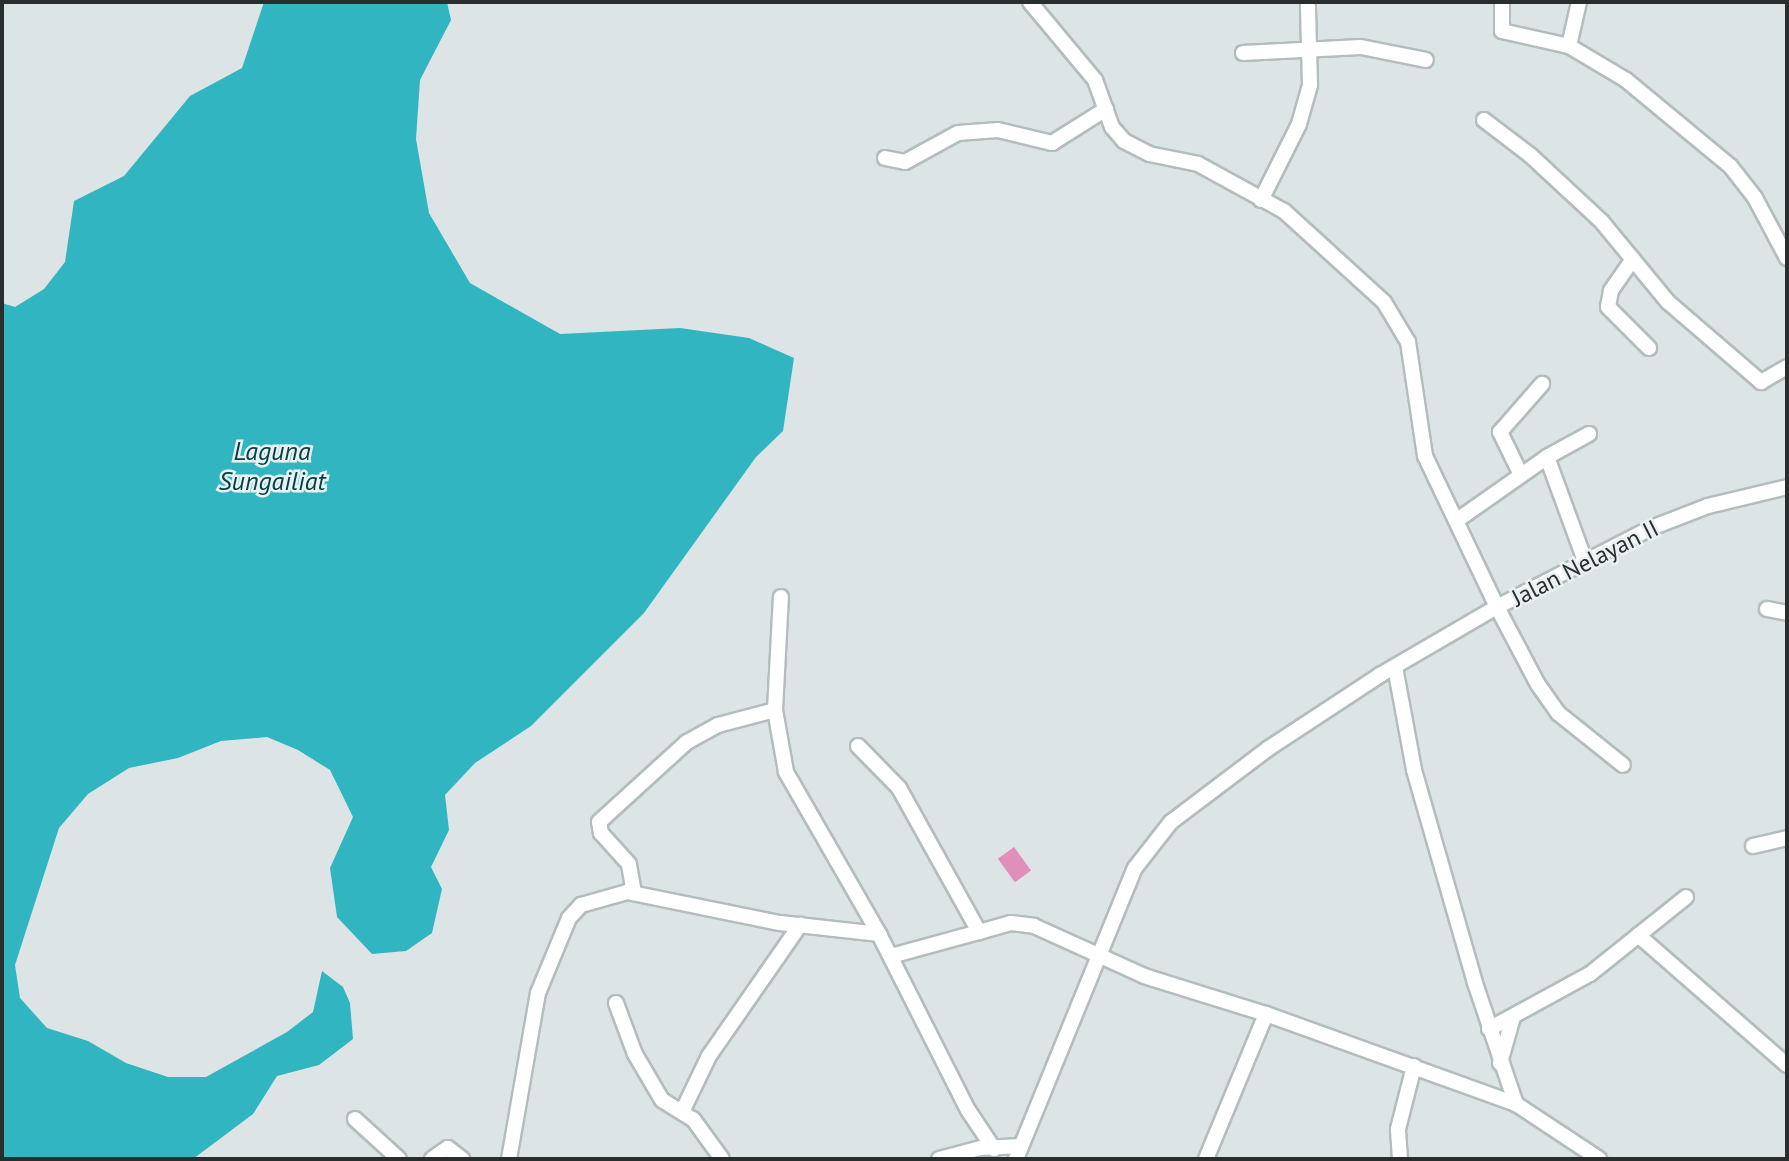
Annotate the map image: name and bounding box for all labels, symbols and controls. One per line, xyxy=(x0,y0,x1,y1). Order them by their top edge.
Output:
water label: Laguna Sungailiat xyxy=(218,435,326,496)
street label: Jalan Nelayan II xyxy=(1507,514,1663,612)

